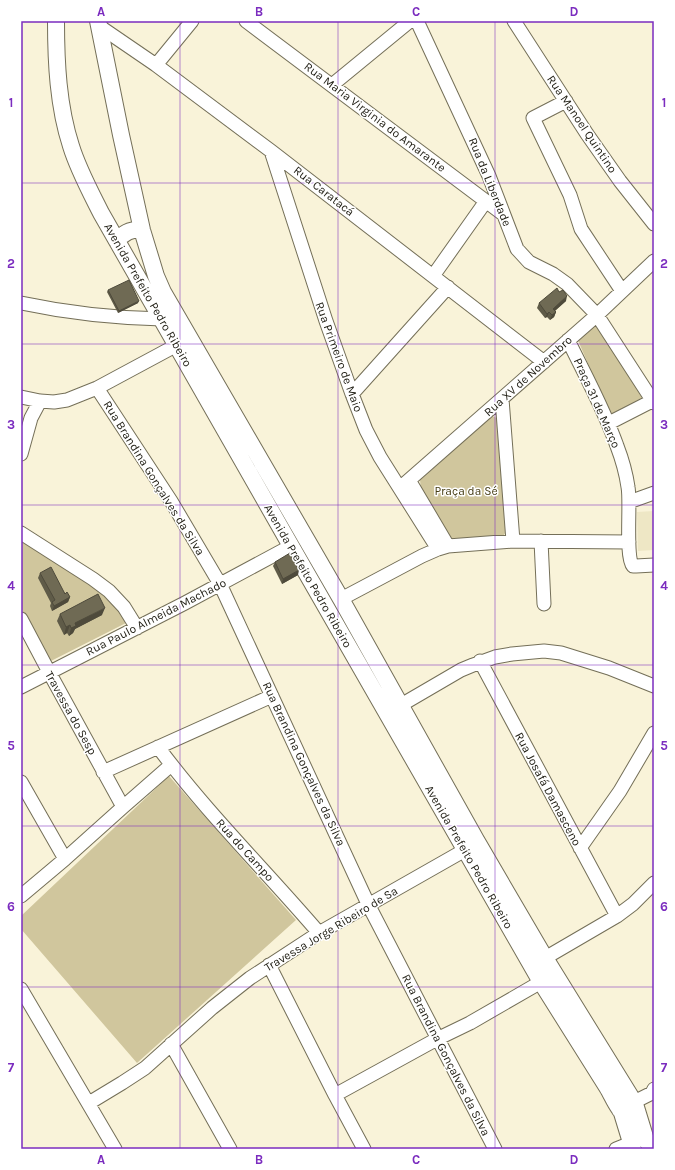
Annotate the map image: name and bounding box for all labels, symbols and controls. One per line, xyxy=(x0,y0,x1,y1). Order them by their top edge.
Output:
text: A xyxy=(97,4,105,19)
text: B xyxy=(255,4,263,19)
text: C xyxy=(412,4,420,19)
text: D xyxy=(570,4,579,19)
street label: Rua Maria Virginia do Amarante xyxy=(302,59,448,175)
street label: Rua Manoel Quintino xyxy=(544,72,620,176)
text: 1 xyxy=(9,95,13,110)
text: 1 xyxy=(662,95,666,110)
street label: Rua da Liberdade xyxy=(466,136,514,228)
street label: Rua Caratacá xyxy=(291,163,357,219)
street label: Avenida Prefeito Pedro Ribeiro xyxy=(101,221,195,369)
text: 2 xyxy=(7,256,15,271)
text: 2 xyxy=(660,256,668,271)
street label: Rua Primeiro de Maio xyxy=(313,300,365,414)
street label: Rua XV de Novembro xyxy=(481,333,575,419)
street label: Praça 31 de Março xyxy=(571,356,623,450)
street label: Rua Brandina Gonçalves da Silva xyxy=(100,398,208,558)
text: 3 xyxy=(7,417,15,432)
text: 3 xyxy=(660,417,668,432)
park label: Praça da Sé xyxy=(434,484,498,498)
street label: Avenida Prefeito Pedro Ribeiro xyxy=(261,502,355,650)
street label: Rua Paulo Almeida Machado xyxy=(83,575,229,659)
text: 4 xyxy=(7,578,15,593)
text: 4 xyxy=(660,578,668,593)
street label: Travessa do Sesp xyxy=(42,669,100,757)
street label: Rua Brandina Gonçalves da Silva xyxy=(260,680,348,848)
street label: Rua Josafá Damasceno xyxy=(512,730,584,848)
text: 5 xyxy=(7,738,15,753)
text: 5 xyxy=(660,738,668,753)
street label: Avenida Prefeito Pedro Ribeiro xyxy=(422,783,516,931)
street label: Rua do Campo xyxy=(213,816,277,884)
street label: Travessa Jorge Ribeiro de Sa xyxy=(262,884,400,974)
text: 6 xyxy=(7,899,15,914)
text: 6 xyxy=(660,899,668,914)
street label: Rua Brandina Gonçalves da Silva xyxy=(399,972,493,1138)
text: 7 xyxy=(8,1060,15,1075)
text: 7 xyxy=(661,1060,668,1075)
text: A xyxy=(97,1152,105,1167)
text: B xyxy=(255,1152,263,1167)
text: C xyxy=(412,1152,420,1167)
text: D xyxy=(570,1152,579,1167)

